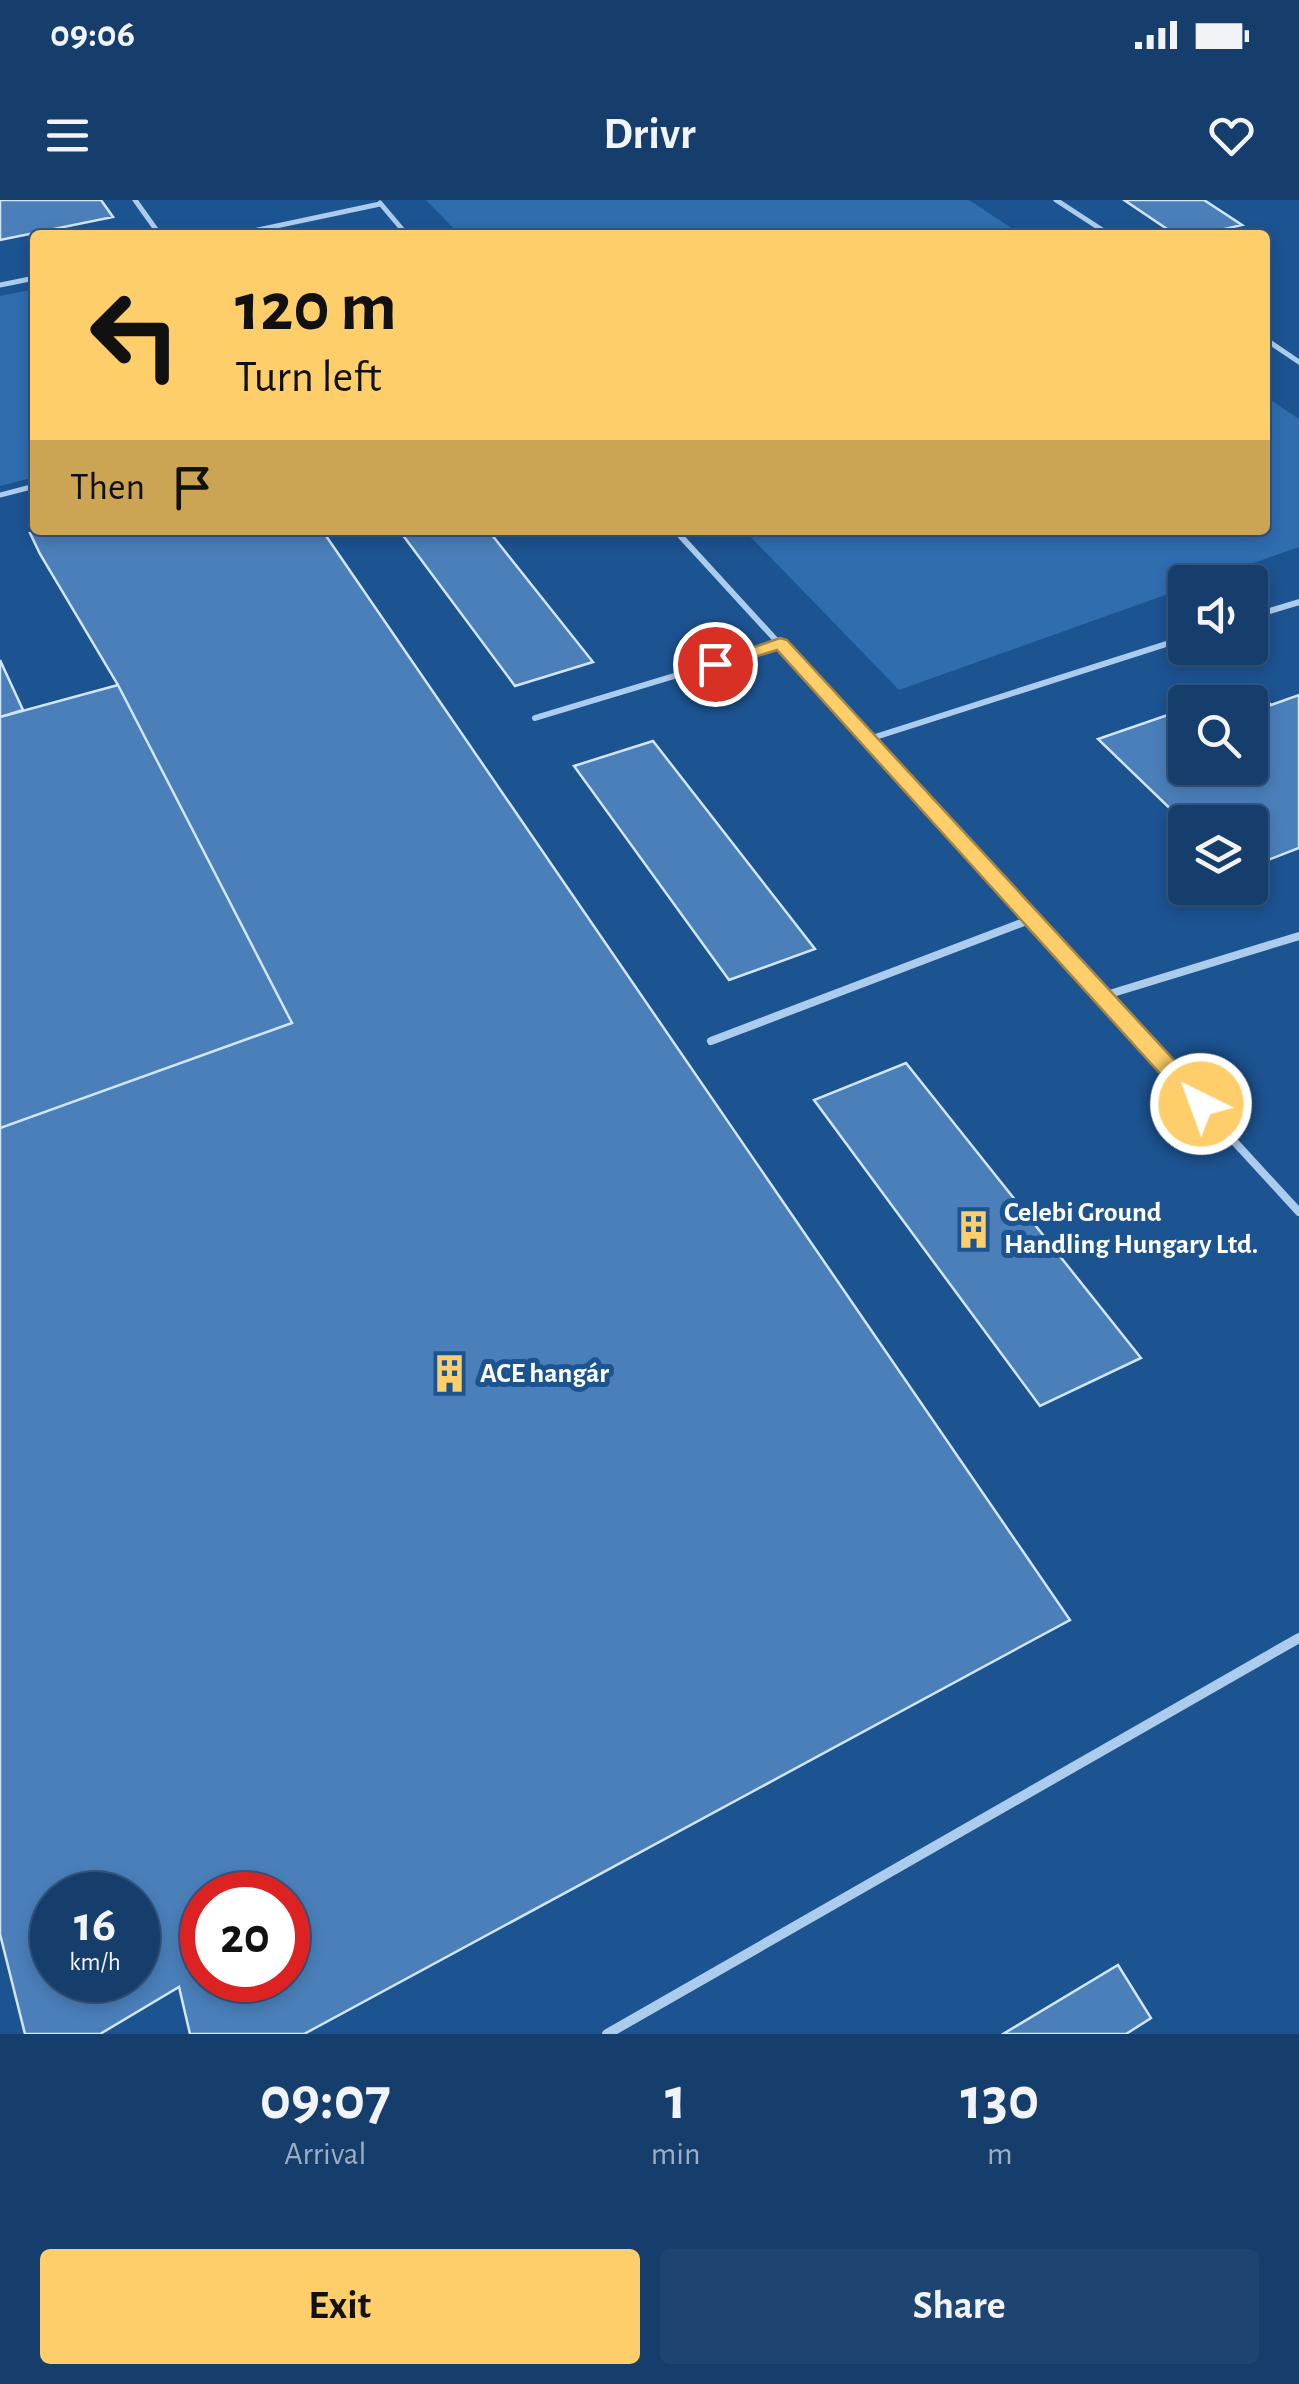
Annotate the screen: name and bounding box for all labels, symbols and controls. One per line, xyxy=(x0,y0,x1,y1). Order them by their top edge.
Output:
text: 09:06 xyxy=(50,16,135,54)
icon: menu xyxy=(40,108,95,163)
icon: heart xyxy=(1204,108,1259,163)
text: Drivr xyxy=(603,112,696,157)
icon: left xyxy=(70,270,200,400)
text: 120 m xyxy=(235,273,397,343)
text: Turn left xyxy=(235,355,382,400)
icon: arrive xyxy=(165,460,220,515)
text: Then xyxy=(70,469,145,507)
map controls xyxy=(1168,565,1268,905)
button: sound xyxy=(1168,565,1268,665)
pin xyxy=(673,622,758,707)
icon: arrive xyxy=(688,637,743,692)
button: search xyxy=(1168,685,1268,785)
button: layers xyxy=(1168,805,1268,905)
position arrow xyxy=(1149,1052,1253,1156)
place label: Celebi Ground Handling Hungary Ltd. xyxy=(1004,1199,1258,1259)
building icon: Celebi Ground Handling Hungary Ltd. xyxy=(953,1208,995,1250)
building icon: ACE hangár xyxy=(429,1353,471,1395)
place label: ACE hangár xyxy=(480,1360,609,1388)
speed limit sign: 20 xyxy=(180,1872,310,2002)
text: 16 xyxy=(74,1900,116,1950)
text: km/h xyxy=(69,1950,121,1975)
text: 09:07 xyxy=(260,2070,391,2130)
text: 1 xyxy=(665,2070,687,2130)
text: 130 xyxy=(960,2070,1039,2130)
text: Arrival xyxy=(284,2138,367,2170)
text: min xyxy=(651,2138,701,2170)
text: m xyxy=(987,2138,1013,2170)
button: Exit xyxy=(40,2249,640,2364)
button: Share xyxy=(660,2249,1259,2364)

